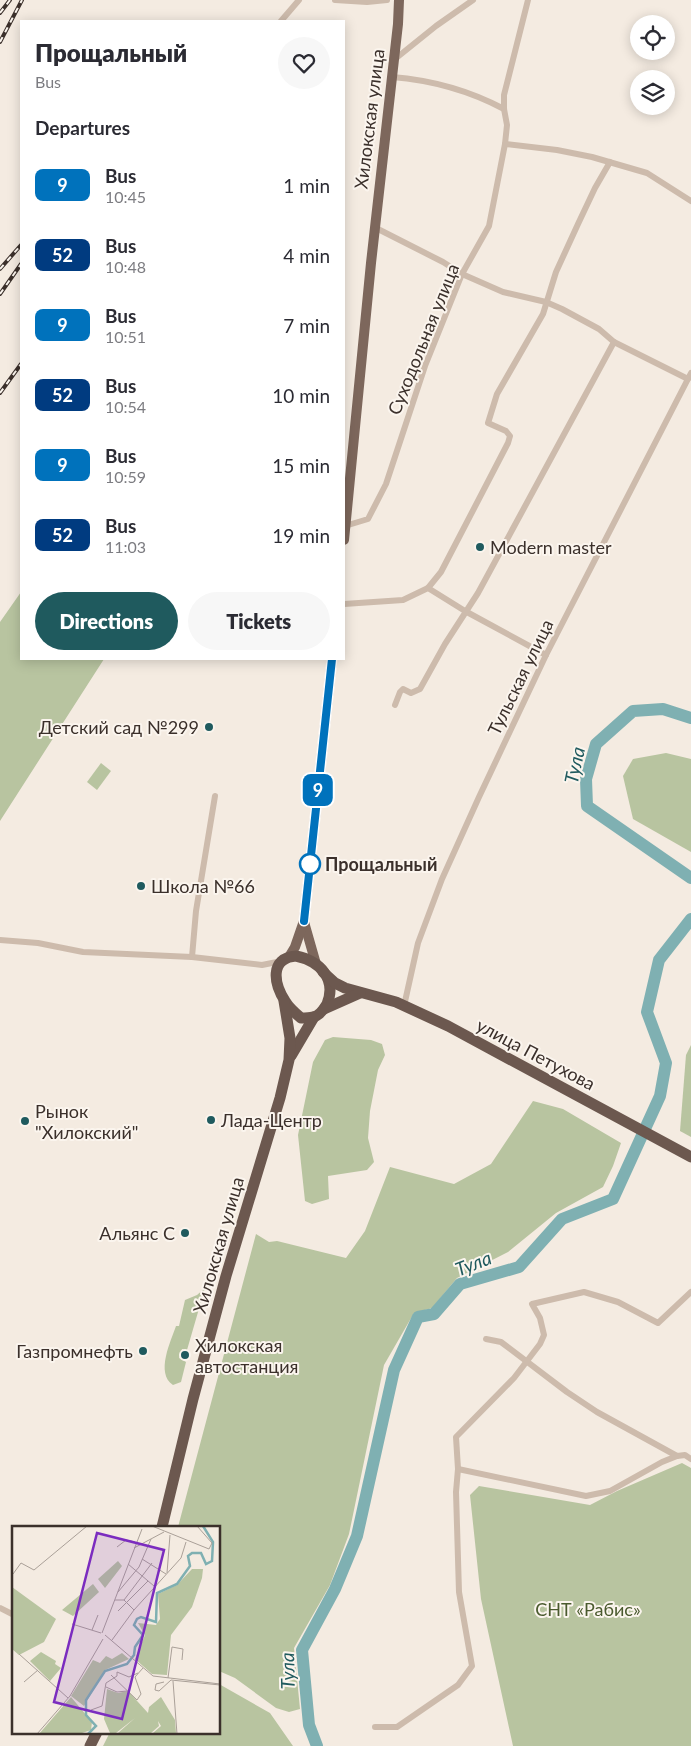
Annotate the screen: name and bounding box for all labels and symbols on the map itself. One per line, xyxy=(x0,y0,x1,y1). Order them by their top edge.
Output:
street label: Хилокская улица xyxy=(349,48,389,190)
street label: Суходольная улица xyxy=(383,260,463,418)
place label: Modern master xyxy=(490,536,612,558)
marker: Modern master xyxy=(474,541,486,553)
street label: Тульская улица xyxy=(482,615,558,739)
place label: Детский сад №299 xyxy=(39,716,199,738)
marker: Детский сад №299 xyxy=(203,721,215,733)
water label: Тула xyxy=(559,745,589,785)
line badge: 9 xyxy=(302,774,334,806)
marker: Прощальный xyxy=(299,853,321,875)
place label: Прощальный xyxy=(325,853,437,875)
place label: Школа №66 xyxy=(151,875,255,897)
marker: Школа №66 xyxy=(135,880,147,892)
street label: улица Петухова xyxy=(473,1014,599,1094)
place label: Рынок "Хилокский" xyxy=(35,1100,139,1143)
place label: Лада-Центр xyxy=(220,1109,322,1131)
marker: Лада-Центр xyxy=(205,1114,217,1126)
marker: Рынок "Хилокский" xyxy=(19,1115,31,1127)
street label: Хилокская улица xyxy=(188,1174,248,1316)
place label: Альянс С xyxy=(99,1222,175,1244)
marker: Альянс С xyxy=(179,1227,191,1239)
water label: Тула xyxy=(452,1246,494,1280)
place label: Хилокская автостанция xyxy=(195,1334,298,1377)
place label: Газпромнефть xyxy=(16,1340,133,1362)
marker: Газпромнефть xyxy=(137,1345,149,1357)
marker: Хилокская автостанция xyxy=(179,1349,191,1361)
inset map xyxy=(12,1526,220,1734)
park label: СНТ «Рабис» xyxy=(535,1598,641,1620)
water label: Тула xyxy=(275,1652,299,1690)

